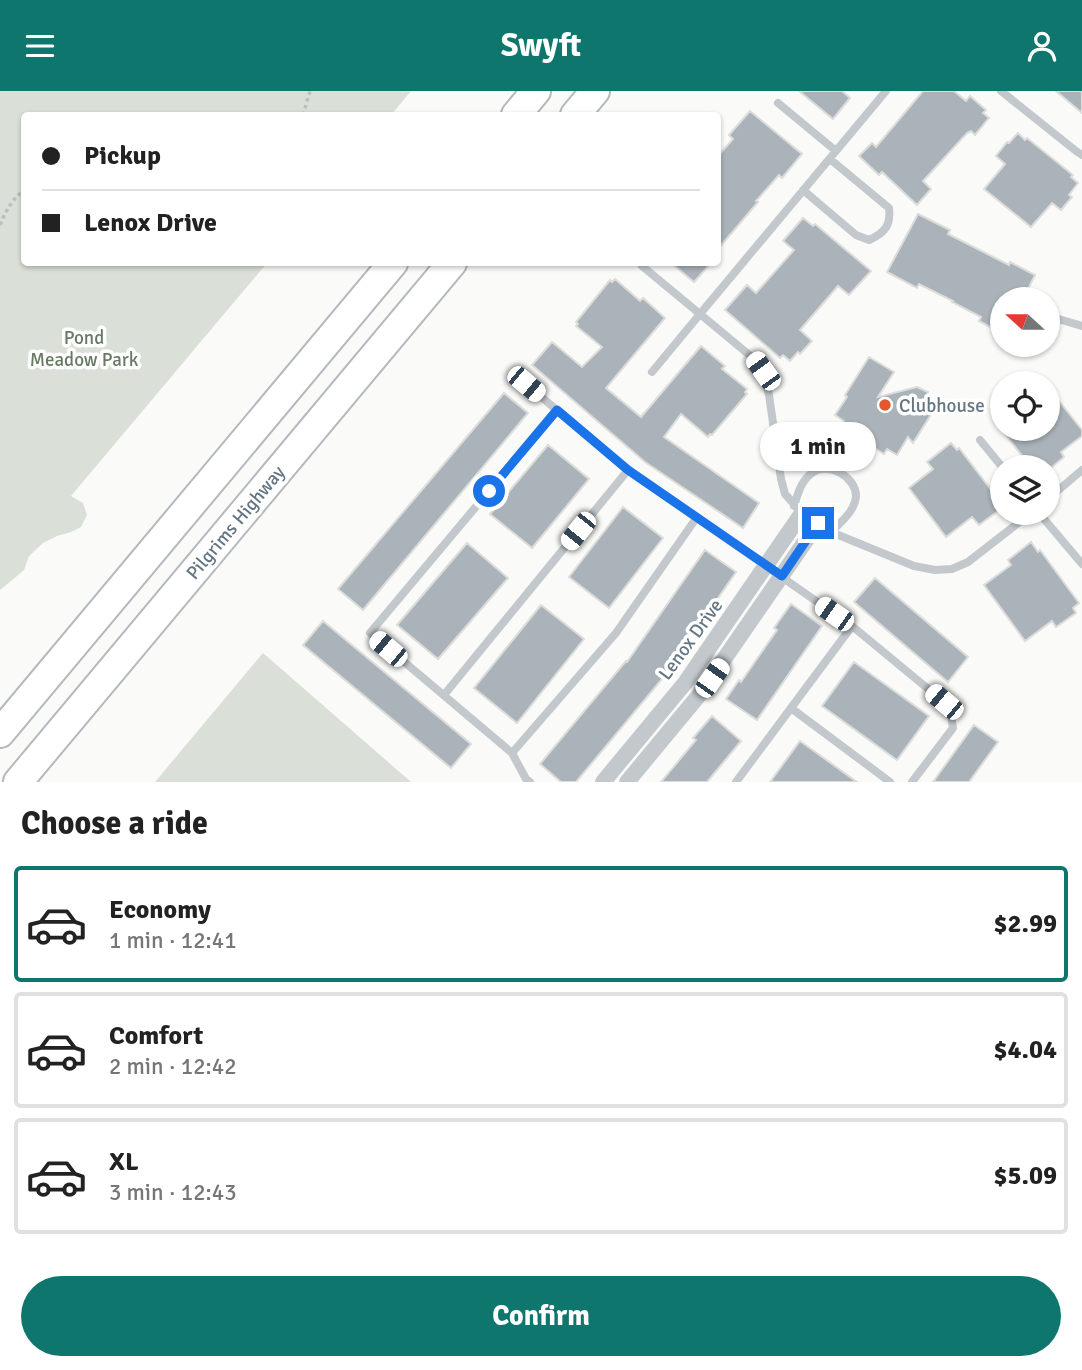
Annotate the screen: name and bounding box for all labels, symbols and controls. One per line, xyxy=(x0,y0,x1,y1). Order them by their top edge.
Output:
text: Swyft xyxy=(501,26,581,65)
icon: menu xyxy=(21,27,59,65)
icon: person xyxy=(1023,27,1061,65)
text: Pickup xyxy=(84,140,161,172)
text: Lenox Drive xyxy=(84,207,217,239)
north arrow xyxy=(990,287,1060,357)
map controls xyxy=(990,287,1060,525)
park label: Pond Meadow Park xyxy=(30,326,139,372)
car xyxy=(743,348,784,394)
car xyxy=(504,362,549,406)
button: locate xyxy=(990,371,1060,441)
place label: Clubhouse xyxy=(899,394,985,418)
marker: Clubhouse xyxy=(877,397,893,413)
callout: 1 min xyxy=(760,421,876,471)
text: 1 min xyxy=(790,432,846,461)
button: layers xyxy=(990,455,1060,525)
street label: Pilgrims Highway xyxy=(181,461,290,585)
route start xyxy=(473,475,505,507)
route end xyxy=(802,507,834,539)
car xyxy=(557,508,600,554)
car xyxy=(811,593,858,635)
street label: Lenox Drive xyxy=(653,594,728,685)
car xyxy=(366,627,411,671)
car xyxy=(692,655,733,701)
car xyxy=(922,680,967,724)
text: Choose a ride xyxy=(21,804,208,843)
icon: car xyxy=(25,893,88,956)
text: Economy xyxy=(109,894,211,926)
text: $2.99 xyxy=(993,908,1057,940)
text: 1 min · 12:41 xyxy=(109,926,237,955)
icon: car xyxy=(25,1019,88,1082)
text: Comfort xyxy=(109,1020,203,1052)
text: $4.04 xyxy=(993,1034,1057,1066)
text: 2 min · 12:42 xyxy=(109,1052,237,1081)
icon: car xyxy=(25,1145,88,1208)
text: XL xyxy=(109,1146,139,1178)
text: $5.09 xyxy=(993,1160,1057,1192)
text: 3 min · 12:43 xyxy=(109,1178,237,1207)
button: Confirm xyxy=(21,1276,1061,1356)

